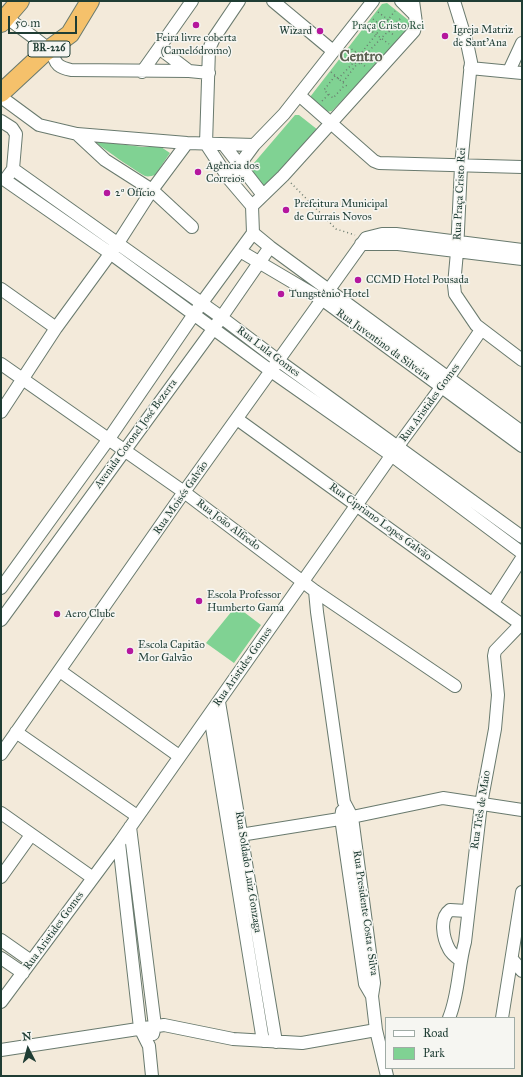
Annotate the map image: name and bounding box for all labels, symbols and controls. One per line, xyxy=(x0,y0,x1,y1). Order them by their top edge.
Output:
scale bar xyxy=(10,8,79,34)
text: 50 m xyxy=(15,16,40,30)
park label: Praça Cristo Rei xyxy=(352,19,424,33)
marker: Feira livre coberta (Camelódromo) xyxy=(191,20,201,30)
place label: Igreja Matriz de Sant'Ana xyxy=(453,23,513,49)
place label: Wizard xyxy=(279,24,312,38)
marker: Wizard xyxy=(315,26,325,36)
place label: Feira livre coberta (Camelódromo) xyxy=(156,31,236,57)
marker: Igreja Matriz de Sant'Ana xyxy=(440,31,450,41)
road number: BR-226 xyxy=(28,41,70,57)
district label: Centro xyxy=(339,48,383,66)
street label: Rua Praça Cristo Rei xyxy=(451,147,469,241)
place label: Agência dos Correios xyxy=(206,159,259,185)
marker: Agência dos Correios xyxy=(193,167,203,177)
place label: 2º Ofício xyxy=(115,186,155,200)
marker: 2º Ofício xyxy=(102,188,112,198)
place label: Prefeitura Municipal de Currais Novos xyxy=(294,197,388,223)
marker: Prefeitura Municipal de Currais Novos xyxy=(281,205,291,215)
place label: CCMD Hotel Pousada xyxy=(366,273,469,287)
marker: CCMD Hotel Pousada xyxy=(353,275,363,285)
place label: Tungstênio Hotel xyxy=(289,287,369,301)
marker: Tungstênio Hotel xyxy=(276,289,286,299)
street label: Rua Juventino da Silveira xyxy=(333,306,433,384)
street label: Rua Lula Gomes xyxy=(234,324,302,380)
street label: Rua Aristides Gomes xyxy=(397,361,463,445)
street label: Avenida Coronel José Bezerra xyxy=(92,377,180,491)
street label: Rua Moisés Galvão xyxy=(151,459,211,537)
street label: Rua Cipriano Lopes Galvão xyxy=(326,480,434,564)
street label: Rua João Alfredo xyxy=(193,497,263,553)
place label: Escola Professor Humberto Gama xyxy=(207,588,284,614)
marker: Escola Professor Humberto Gama xyxy=(194,596,204,606)
place label: Aero Clube xyxy=(65,607,115,621)
marker: Aero Clube xyxy=(52,609,62,619)
street label: Rua Aristides Gomes xyxy=(211,625,275,709)
place label: Escola Capitão Mor Galvão xyxy=(138,638,205,664)
marker: Escola Capitão Mor Galvão xyxy=(125,646,135,656)
street label: Rua Três de Maio xyxy=(468,770,494,850)
street label: Rua Soldado Luiz Gonzaga xyxy=(232,810,264,934)
street label: Rua Presidente Costa e Silva xyxy=(350,850,380,976)
street label: Rua Aristides Gomes xyxy=(21,889,87,973)
legend xyxy=(385,1017,515,1069)
text: Road xyxy=(423,1026,449,1040)
north arrow xyxy=(8,1029,48,1069)
text: N xyxy=(21,1030,32,1044)
text: Park xyxy=(423,1046,445,1060)

